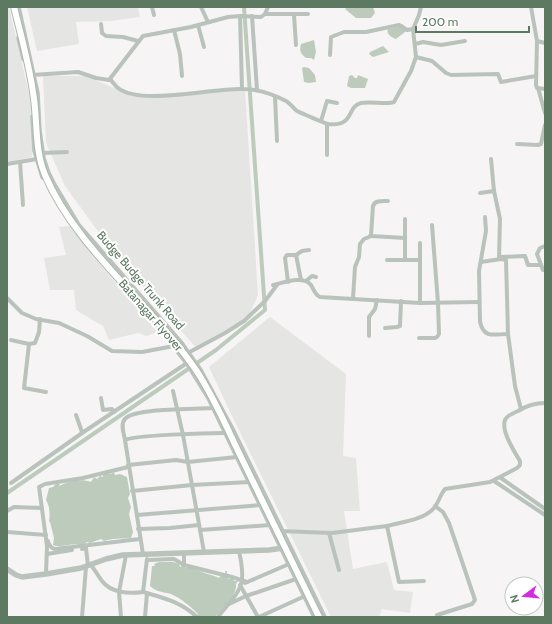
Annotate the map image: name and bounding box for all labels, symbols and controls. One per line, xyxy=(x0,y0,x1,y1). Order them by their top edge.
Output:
scale bar xyxy=(416,8,529,34)
text: 200 m xyxy=(422,14,458,29)
street label: Budge Budge Trunk Road xyxy=(94,228,188,332)
street label: Batanagar Flyover xyxy=(116,276,186,354)
north arrow xyxy=(504,576,544,616)
text: N xyxy=(507,593,522,604)

